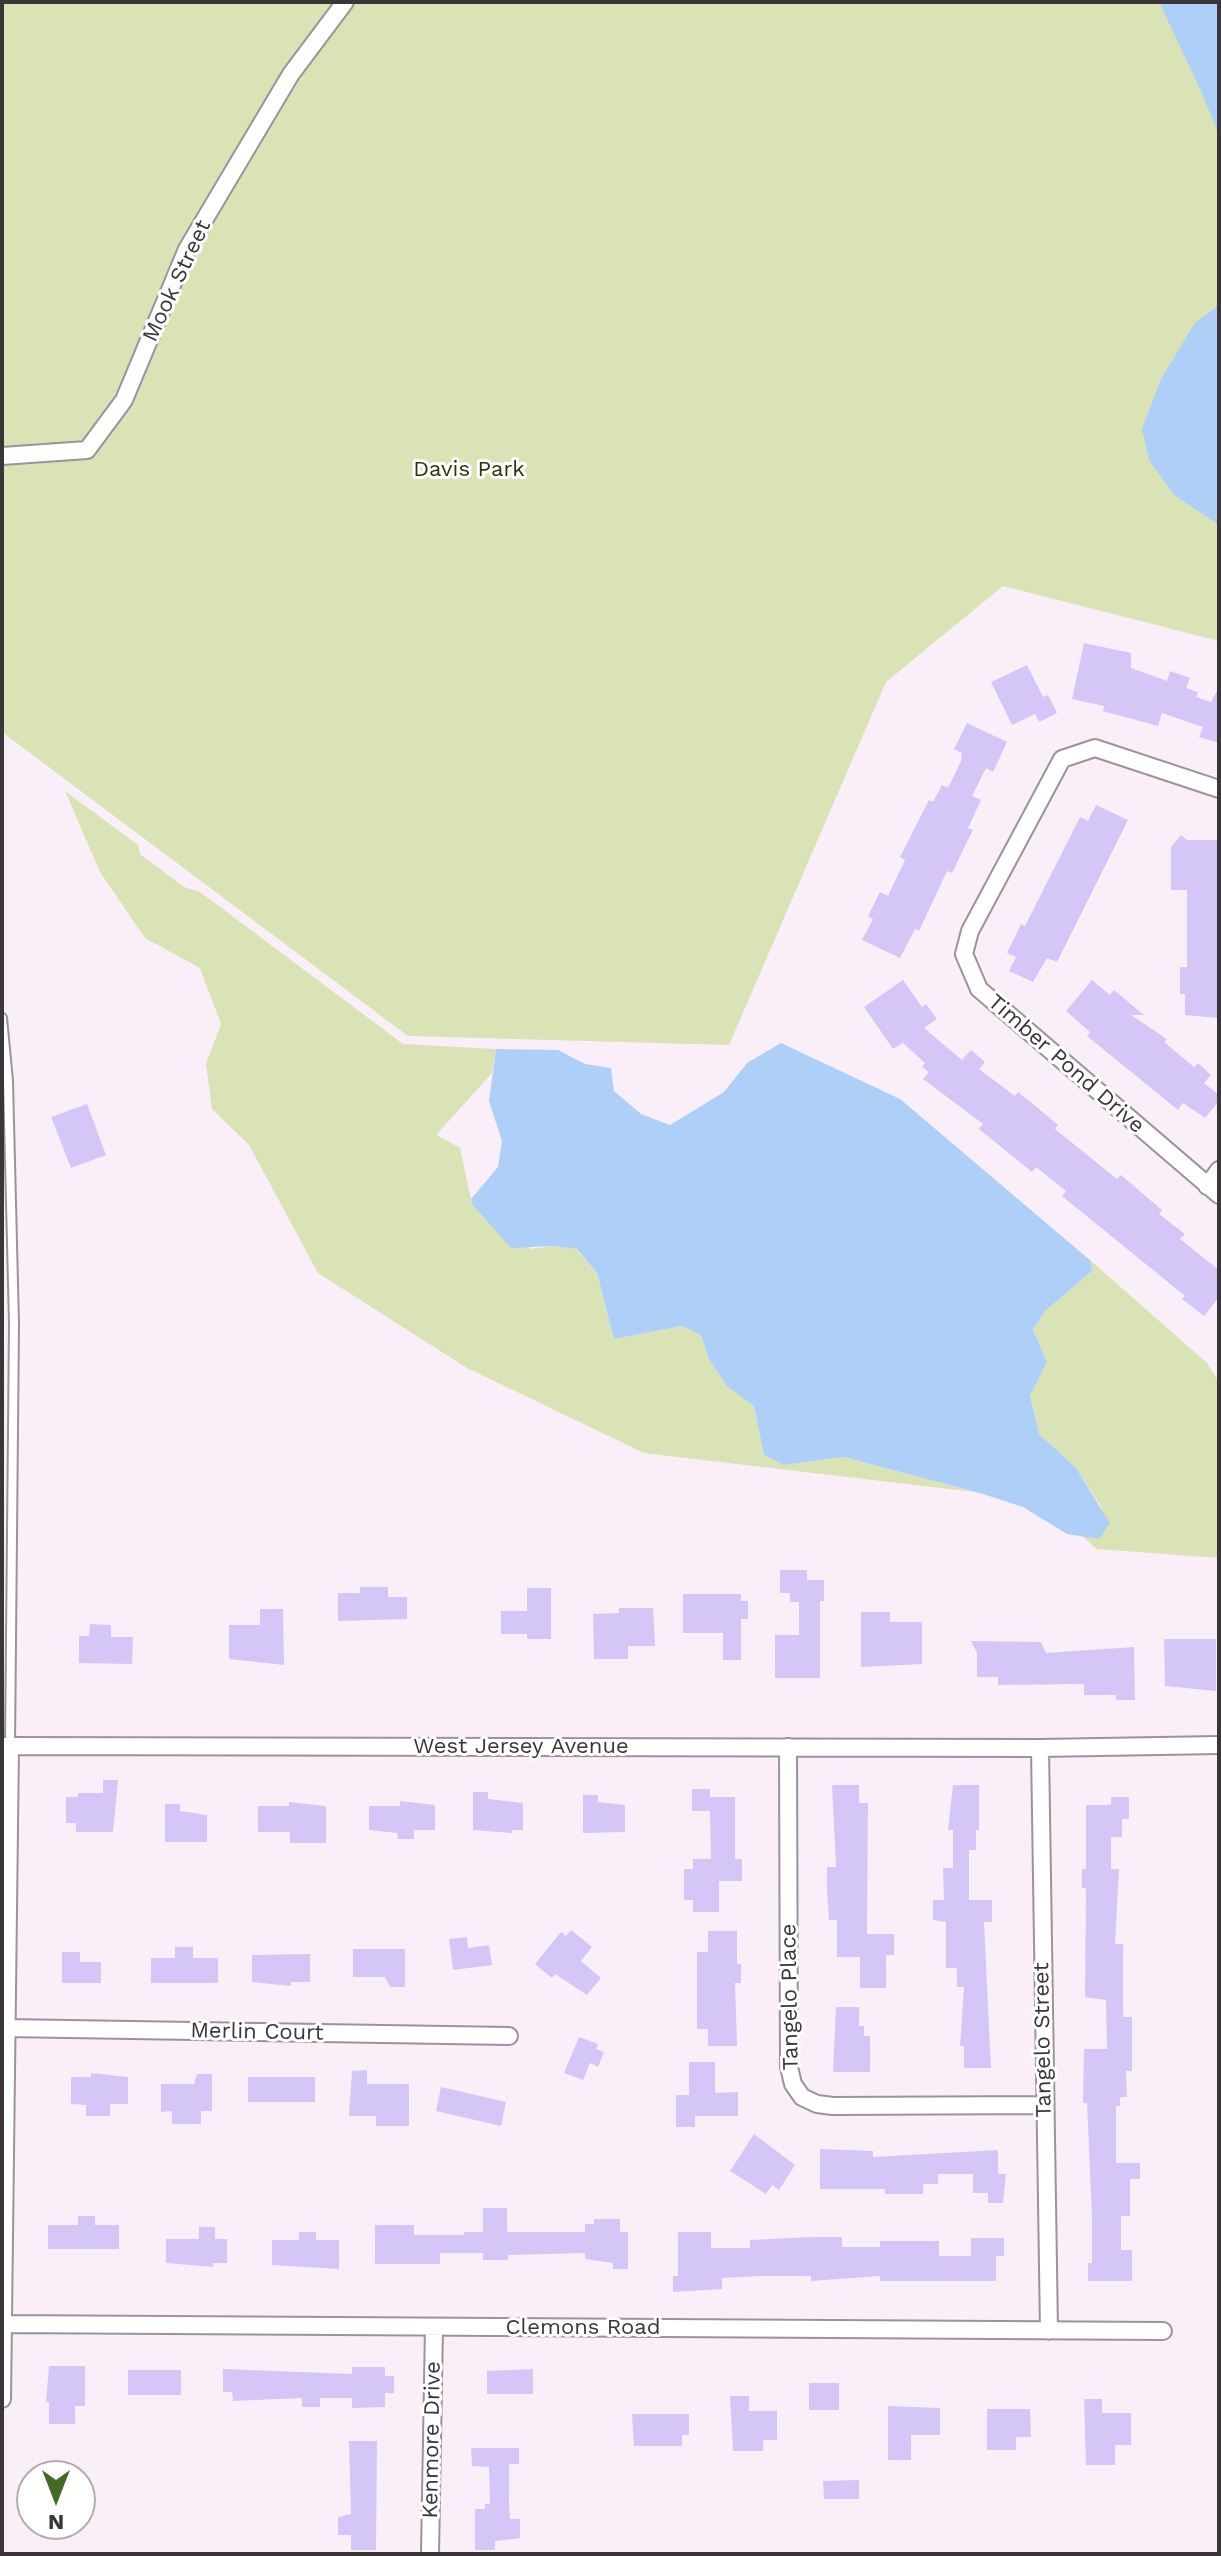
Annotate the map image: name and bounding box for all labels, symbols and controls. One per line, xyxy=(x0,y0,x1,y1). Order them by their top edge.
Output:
street label: Mook Street xyxy=(137,216,217,346)
park label: Davis Park xyxy=(413,457,525,483)
street label: Timber Pond Drive xyxy=(982,989,1150,1139)
street label: West Jersey Avenue xyxy=(413,1734,629,1760)
street label: Tangelo Place xyxy=(776,1923,804,2071)
street label: Tangelo Street xyxy=(1028,1962,1058,2118)
street label: Merlin Court xyxy=(190,2018,324,2046)
street label: Clemons Road xyxy=(505,2315,661,2341)
street label: Kenmore Drive xyxy=(417,2361,447,2519)
north arrow xyxy=(16,2460,96,2540)
text: N xyxy=(48,2510,64,2535)

